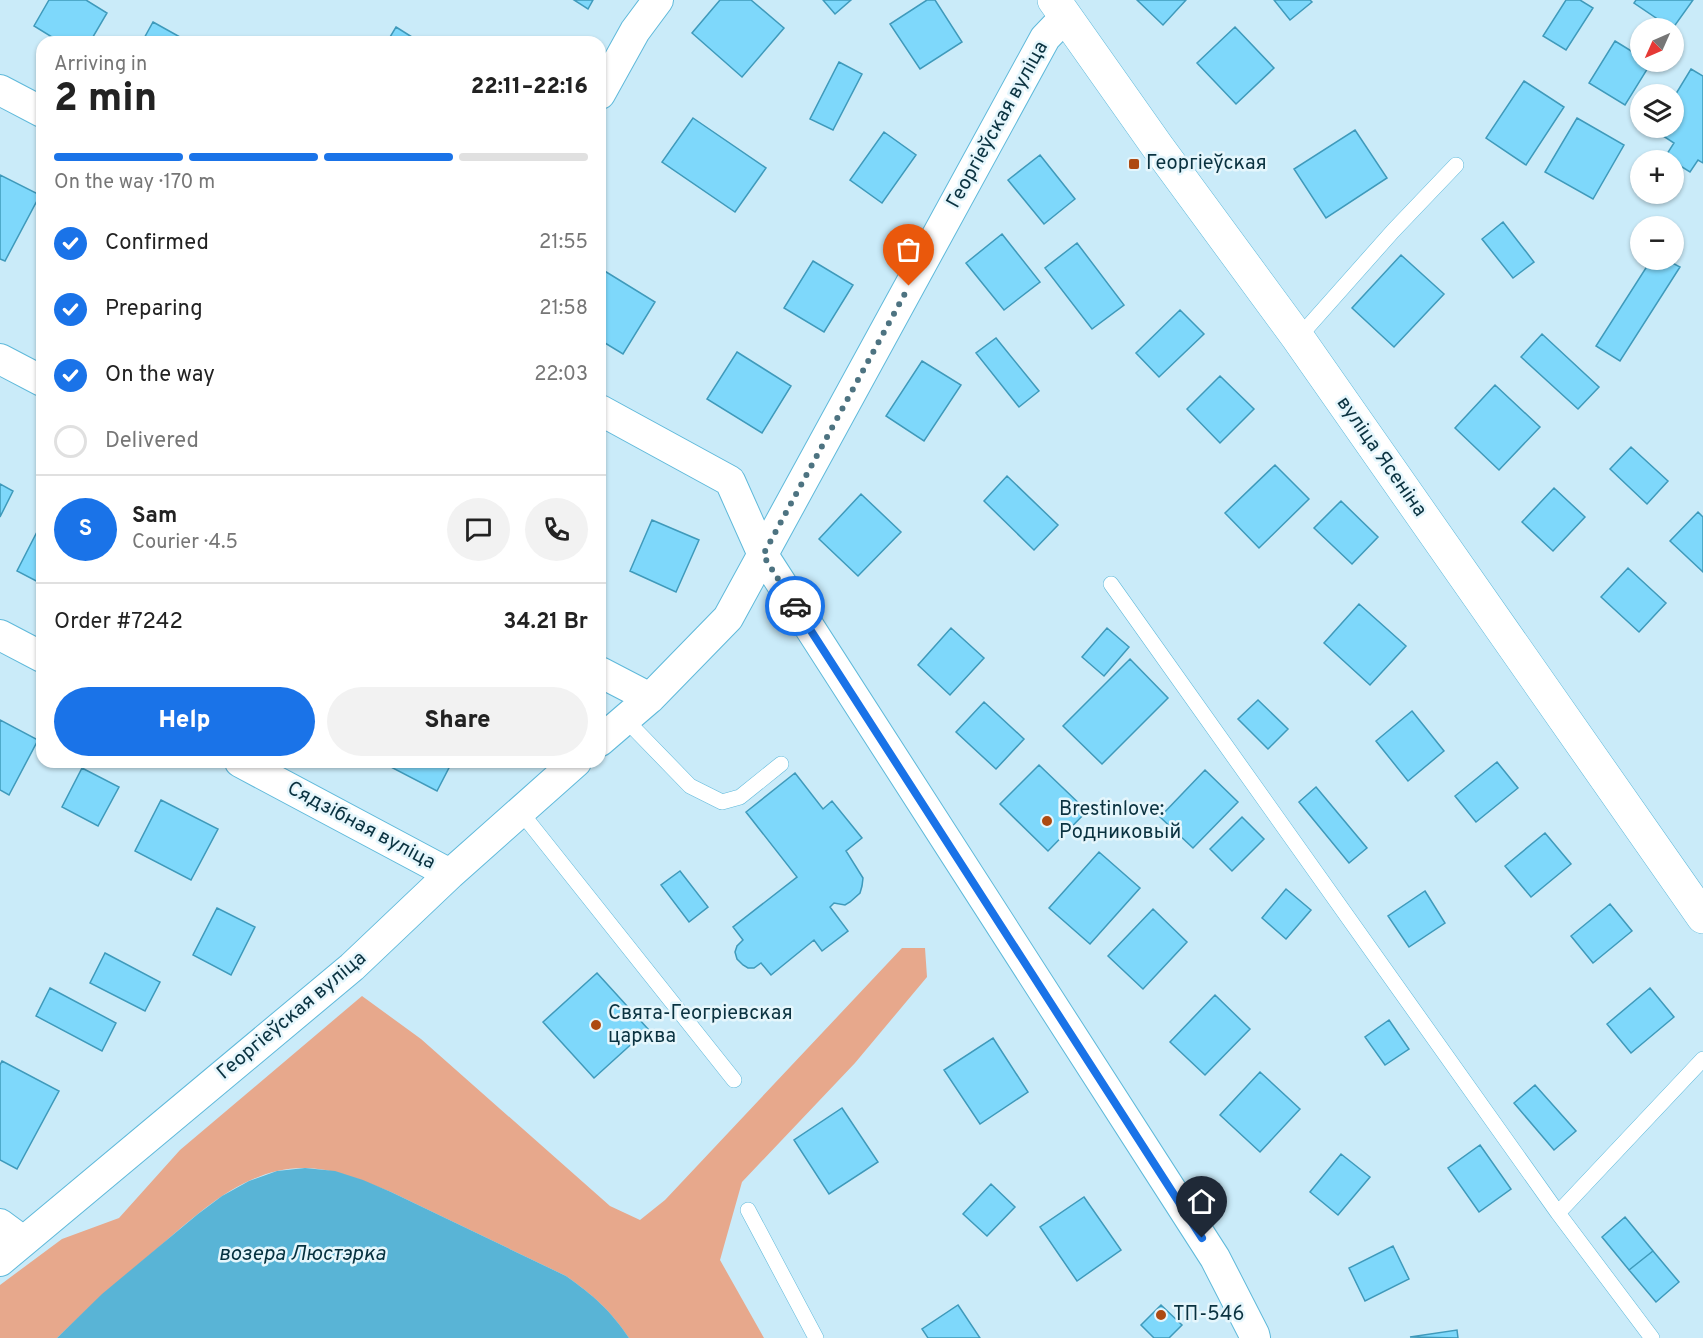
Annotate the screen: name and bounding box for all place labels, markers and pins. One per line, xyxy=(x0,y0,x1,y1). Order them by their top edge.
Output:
place label: Георгіеўская xyxy=(1146,151,1267,177)
marker: Георгіеўская xyxy=(1127,157,1141,171)
pin xyxy=(883,224,934,286)
place label: Brestinlove: Родниковый xyxy=(1059,797,1181,846)
marker: Brestinlove: Родниковый xyxy=(1040,814,1054,828)
place label: Свята-Геогріевская царква xyxy=(608,1001,793,1050)
marker: Свята-Геогріевская царква xyxy=(589,1018,603,1032)
pin xyxy=(1176,1176,1227,1238)
place label: ТП-546 xyxy=(1173,1302,1244,1328)
marker: ТП-546 xyxy=(1154,1308,1168,1322)

